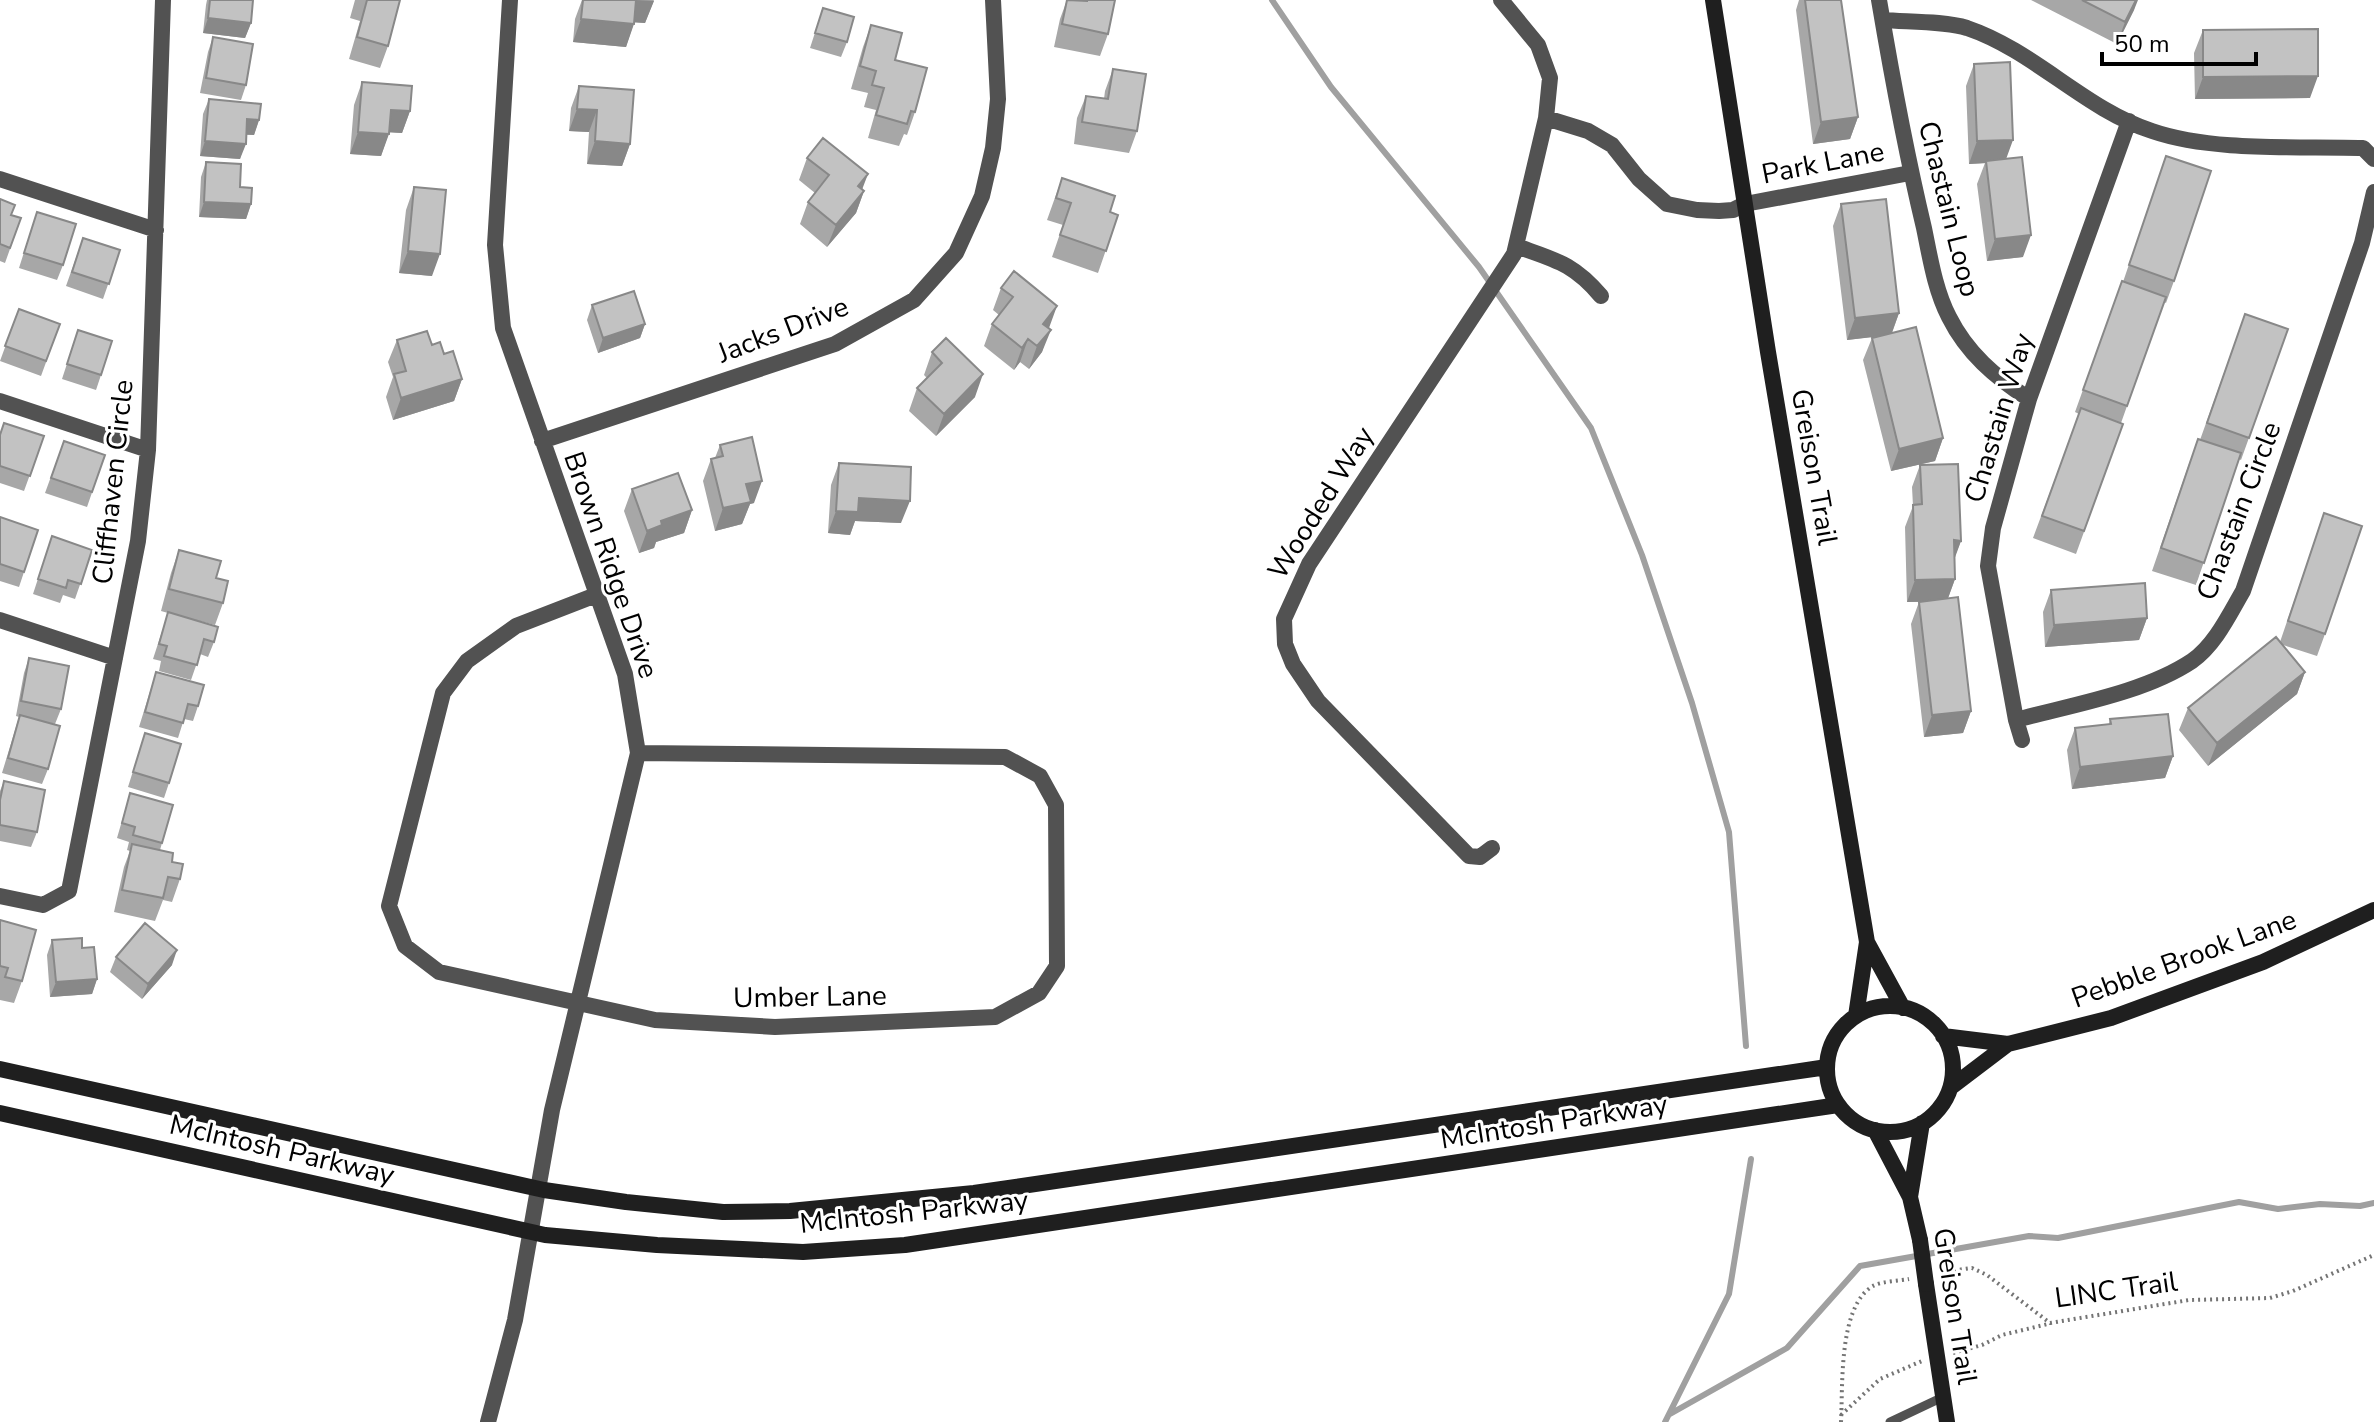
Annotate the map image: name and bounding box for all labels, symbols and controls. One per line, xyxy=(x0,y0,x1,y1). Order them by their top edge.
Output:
scale bar xyxy=(2102,16,2256,66)
text: 50 m xyxy=(2114,28,2170,60)
street label: Chastain Loop xyxy=(1909,117,1989,301)
street label: Park Lane xyxy=(1759,133,1887,193)
street label: Jacks Drive xyxy=(711,288,854,373)
street label: Chastain Way xyxy=(1955,328,2043,507)
street label: Cliffhaven Circle xyxy=(83,378,143,586)
street label: Greison Trail xyxy=(1782,386,1847,549)
street label: Chastain Circle xyxy=(2188,416,2290,606)
street label: Wooded Way xyxy=(1259,419,1383,587)
street label: Brown Ridge Drive xyxy=(554,447,668,683)
street label: Pebble Brook Lane xyxy=(2066,901,2302,1017)
street label: Umber Lane xyxy=(733,977,887,1017)
street label: McIntosh Parkway xyxy=(1438,1085,1671,1159)
street label: McIntosh Parkway xyxy=(166,1106,399,1194)
street label: McIntosh Parkway xyxy=(798,1181,1031,1243)
street label: Greison Trail xyxy=(1924,1225,1986,1388)
street label: LINC Trail xyxy=(2052,1263,2180,1317)

